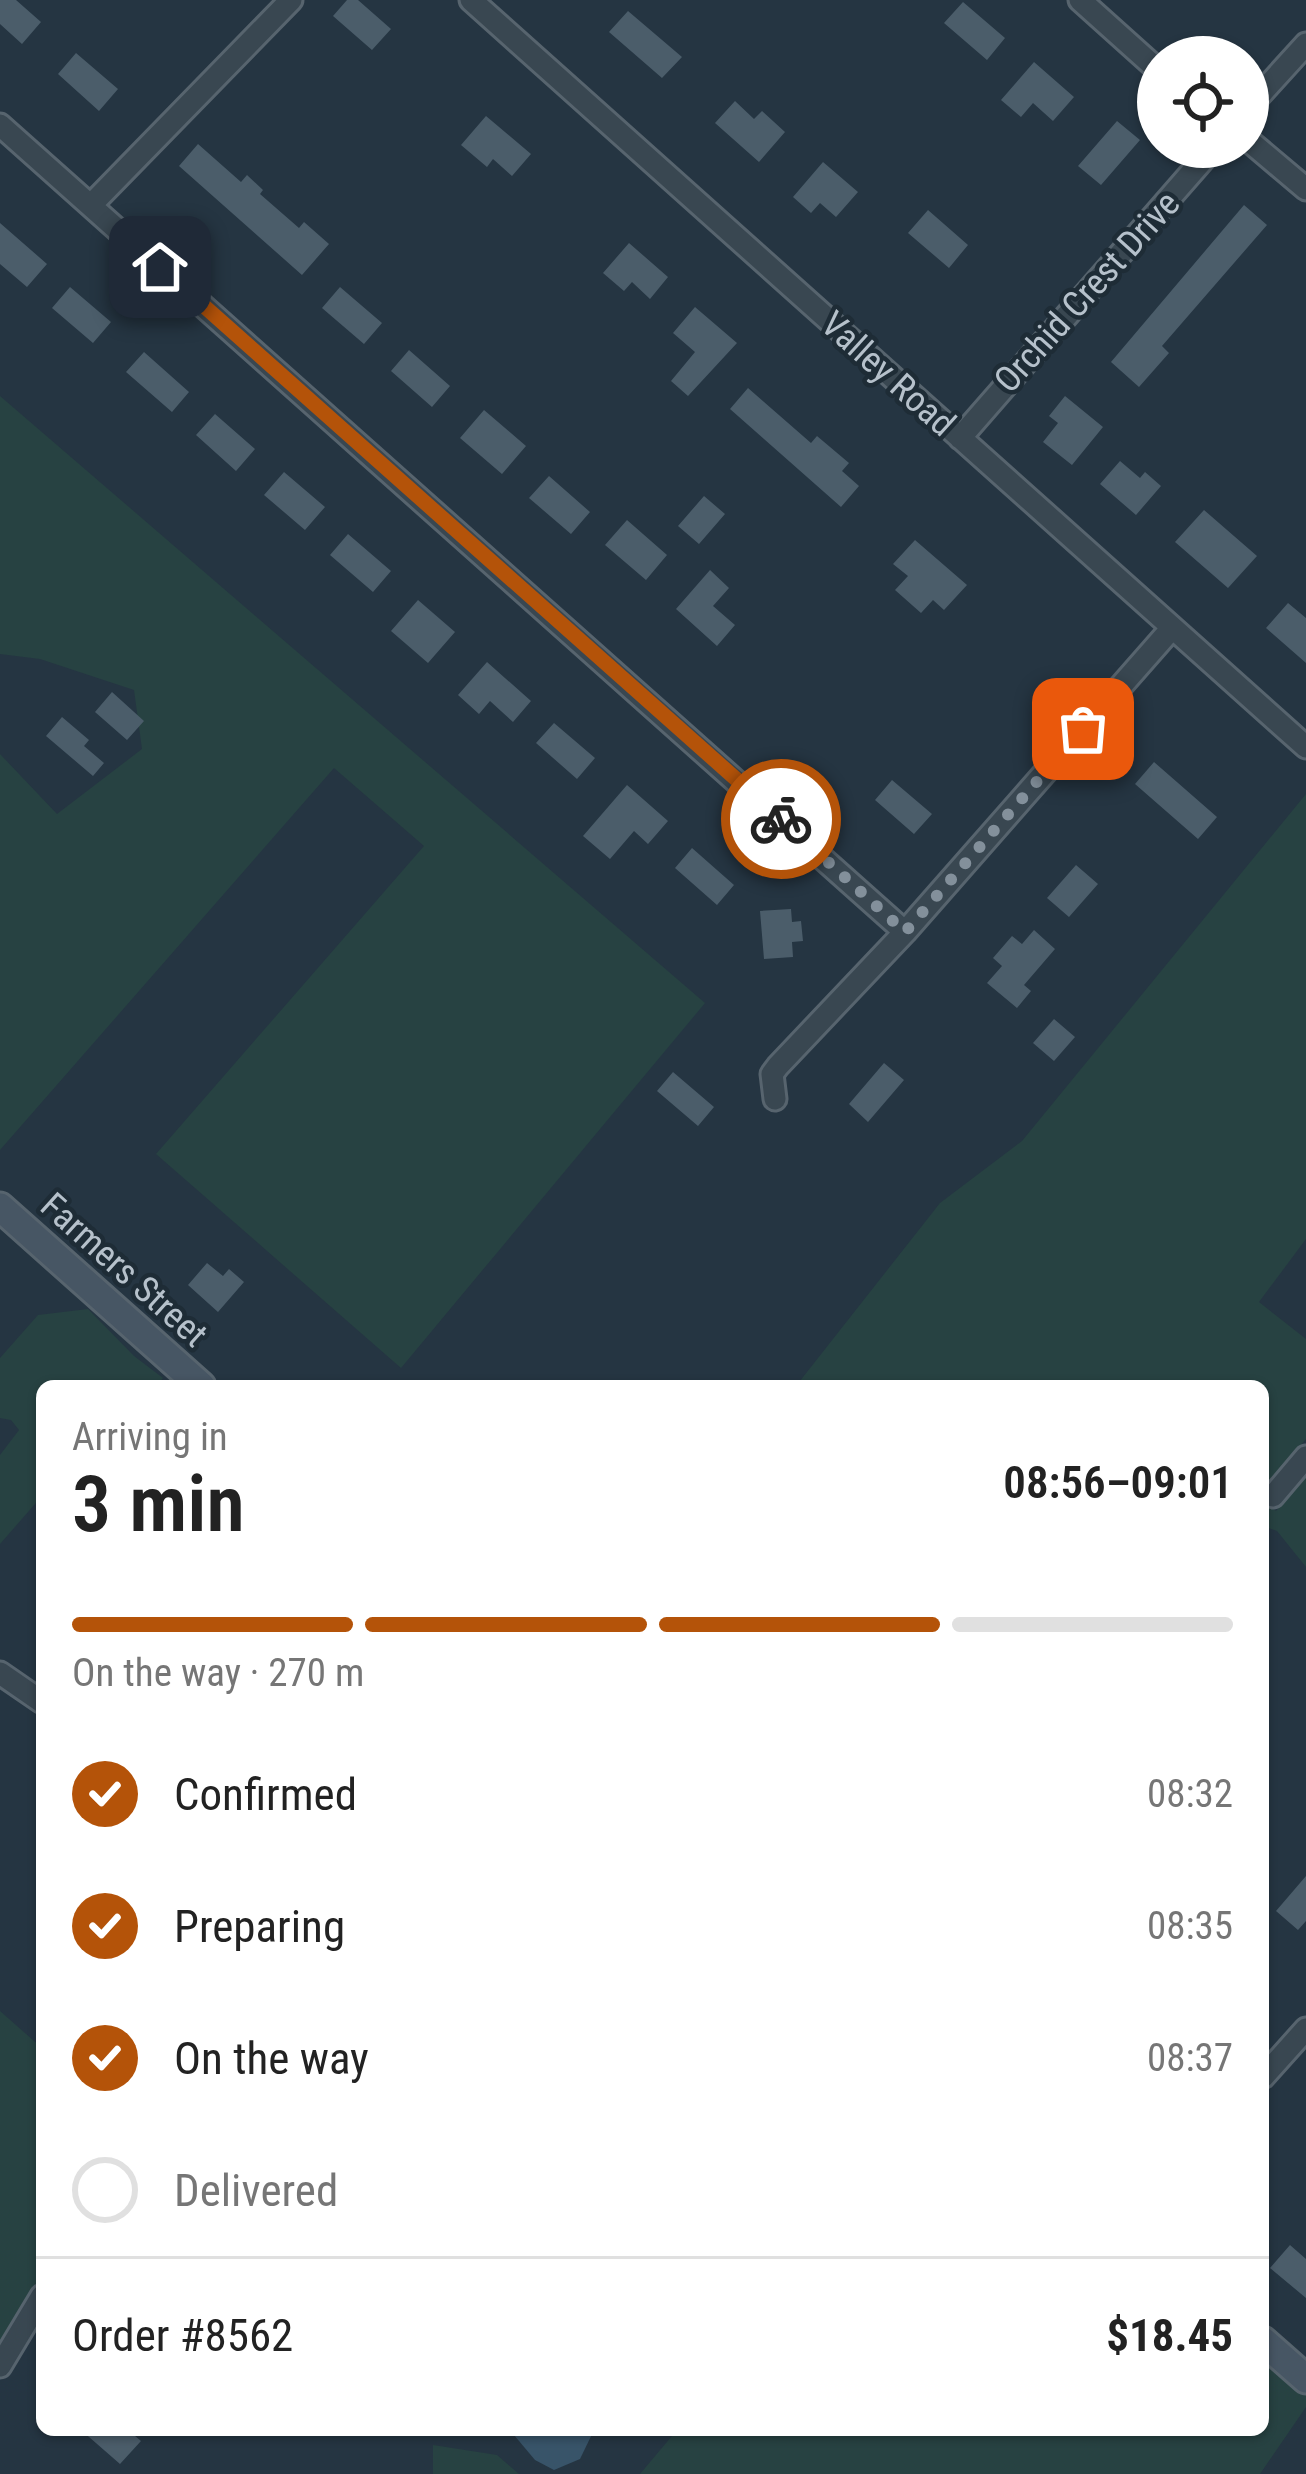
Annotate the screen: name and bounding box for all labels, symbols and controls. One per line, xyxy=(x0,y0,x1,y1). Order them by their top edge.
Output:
map controls xyxy=(1137,36,1269,168)
button: locate xyxy=(1137,36,1269,168)
street label: Orchid Crest Drive xyxy=(986,183,1188,401)
pin xyxy=(109,216,211,318)
icon: home xyxy=(127,234,193,300)
street label: Valley Road xyxy=(813,303,963,445)
pin xyxy=(1032,678,1134,780)
icon: bag xyxy=(1050,696,1116,762)
courier xyxy=(721,759,841,879)
icon: bike xyxy=(748,786,814,852)
street label: Farmers Street xyxy=(32,1184,216,1356)
text: Arriving in xyxy=(72,1414,228,1460)
text: 08:56–09:01 xyxy=(1003,1456,1233,1509)
text: 3 min xyxy=(72,1459,245,1550)
text: On the way · 270 m xyxy=(72,1650,364,1696)
icon: check xyxy=(72,1761,138,1827)
text: Confirmed xyxy=(174,1768,357,1821)
text: 08:32 xyxy=(1147,1771,1233,1817)
icon: check xyxy=(72,1893,138,1959)
text: Preparing xyxy=(174,1900,345,1953)
text: 08:35 xyxy=(1147,1903,1233,1949)
icon: check xyxy=(72,2025,138,2091)
text: On the way xyxy=(174,2032,369,2085)
text: 08:37 xyxy=(1147,2035,1233,2081)
text: Delivered xyxy=(174,2164,338,2217)
text: Order #8562 xyxy=(72,2309,293,2362)
text: $18.45 xyxy=(1106,2309,1233,2362)

